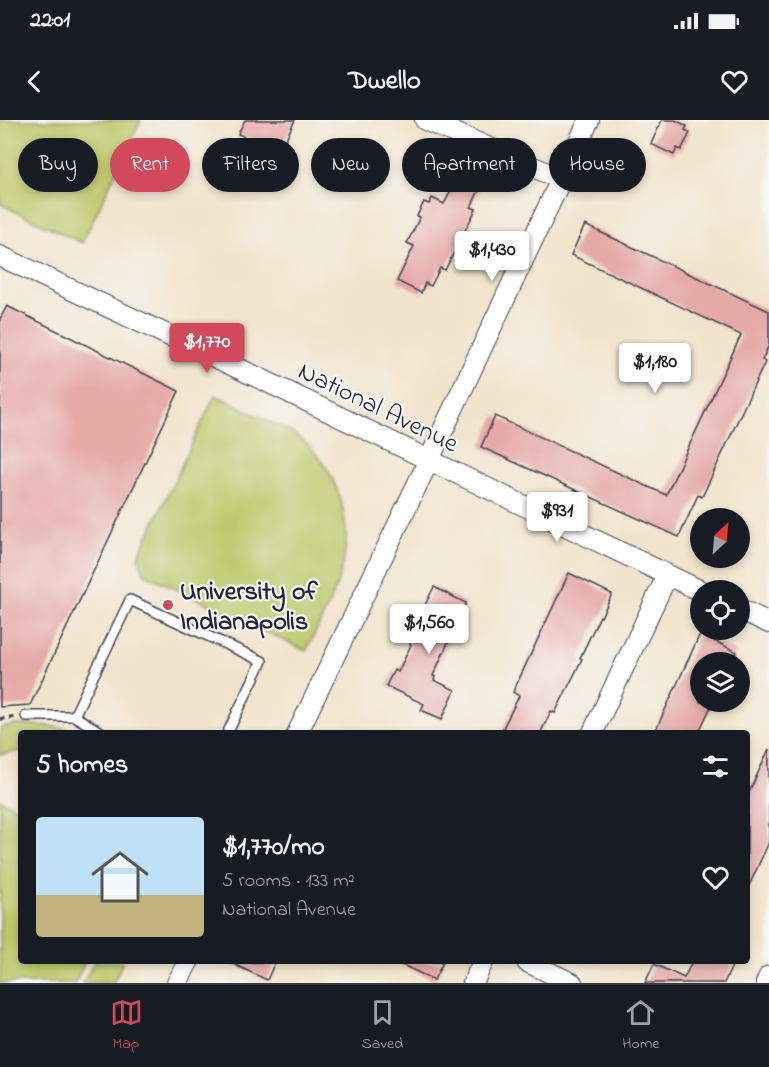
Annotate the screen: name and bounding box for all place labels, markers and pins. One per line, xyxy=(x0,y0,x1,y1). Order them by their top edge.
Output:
pin: $1,430 xyxy=(443,231,541,282)
pin: $1,770 xyxy=(158,323,256,374)
pin: $1,180 xyxy=(606,343,704,394)
pin: $931 xyxy=(521,492,593,543)
place label: University of Indianapolis xyxy=(180,574,319,642)
marker: University of Indianapolis xyxy=(161,598,175,612)
pin: $1,560 xyxy=(380,604,478,655)

